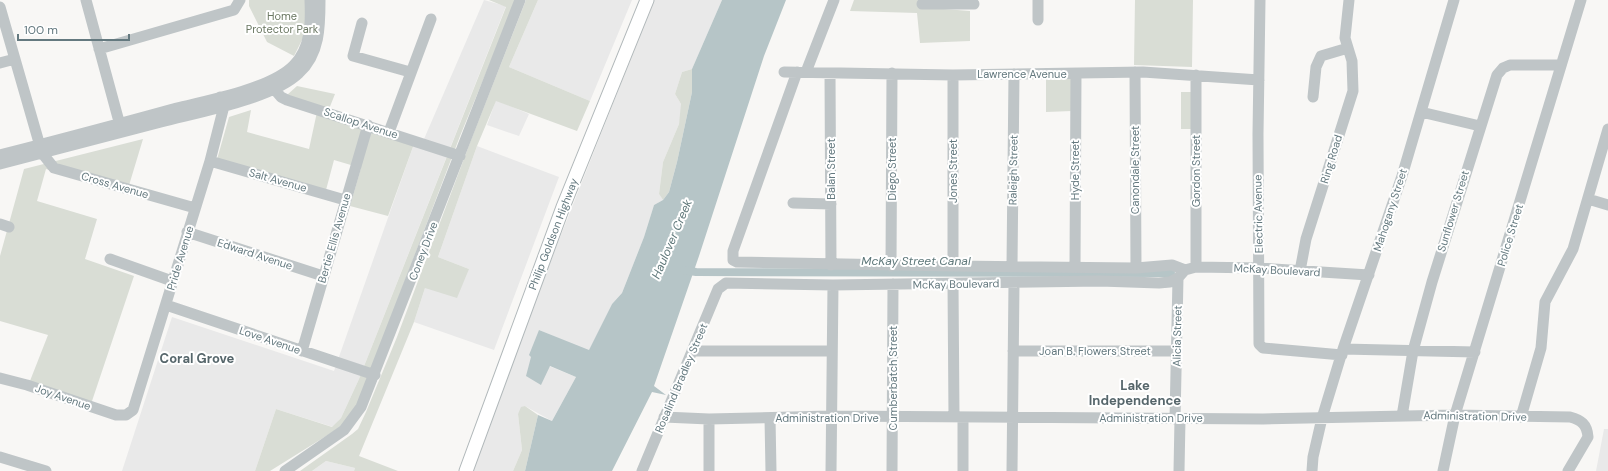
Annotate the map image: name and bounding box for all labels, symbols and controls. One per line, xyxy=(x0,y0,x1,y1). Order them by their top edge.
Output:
park label: Home Protector Park xyxy=(246,9,319,36)
scale bar xyxy=(18,16,129,42)
text: 100 m xyxy=(24,22,58,38)
street label: Lawrence Avenue xyxy=(977,67,1067,81)
street label: Scallop Avenue xyxy=(322,104,400,142)
street label: Canondale Street xyxy=(1128,126,1142,214)
street label: Ring Road xyxy=(1317,133,1345,185)
street label: Raleigh Street xyxy=(1005,135,1021,205)
street label: Gordon Street xyxy=(1189,135,1203,207)
street label: Balan Street xyxy=(824,138,838,200)
street label: Diego Street xyxy=(885,138,899,200)
street label: Jones Street xyxy=(946,139,960,203)
street label: Hyde Street xyxy=(1068,140,1082,200)
street label: Salt Avenue xyxy=(248,165,308,195)
street label: Mahogany Street xyxy=(1370,167,1410,253)
street label: Cross Avenue xyxy=(80,169,150,201)
street label: Sunflower Street xyxy=(1434,169,1472,253)
street label: Electric Avenue xyxy=(1250,175,1266,253)
street label: Philip Goldson Highway xyxy=(525,176,581,292)
street label: Bertie Ellis Avenue xyxy=(314,192,354,284)
water label: Haulover Creek xyxy=(648,196,696,281)
street label: Police Street xyxy=(1494,202,1526,268)
street label: Coney Drive xyxy=(405,220,441,282)
street label: Pride Avenue xyxy=(164,224,196,292)
street label: Edward Avenue xyxy=(216,235,294,273)
water label: McKay Street Canal xyxy=(861,253,971,269)
street label: McKay Boulevard xyxy=(1233,261,1321,279)
street label: McKay Boulevard xyxy=(912,276,1000,292)
street label: Alicia Street xyxy=(1169,305,1185,367)
street label: Rosalind Bradley Street xyxy=(652,321,710,435)
street label: Love Avenue xyxy=(238,323,302,357)
street label: Cumberbatch Street xyxy=(886,326,900,430)
street label: Joan B. Flowers Street xyxy=(1039,344,1151,358)
district label: Coral Grove xyxy=(160,350,235,367)
district label: Lake Independence xyxy=(1089,377,1181,409)
street label: Joy Avenue xyxy=(33,381,93,413)
street label: Administration Drive xyxy=(1423,408,1527,424)
street label: Administration Drive xyxy=(775,411,879,425)
street label: Administration Drive xyxy=(1099,411,1203,425)

